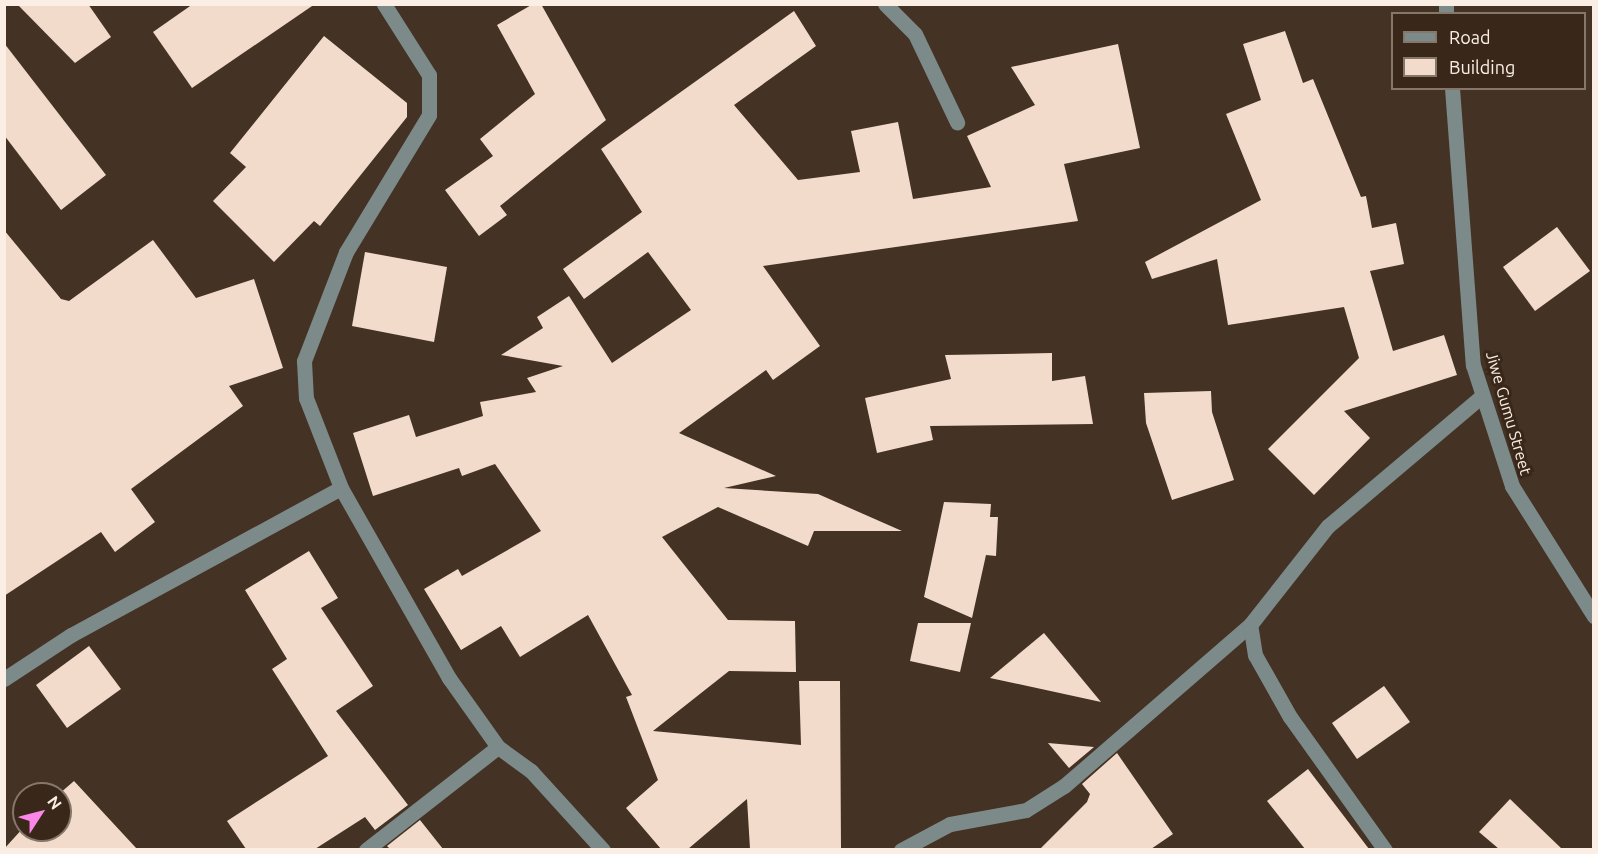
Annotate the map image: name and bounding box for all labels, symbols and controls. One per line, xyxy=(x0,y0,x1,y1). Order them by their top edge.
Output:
legend xyxy=(1391,12,1586,90)
text: Road xyxy=(1449,27,1491,47)
text: Building xyxy=(1449,57,1515,77)
street label: Jiwe Gumu Street xyxy=(1482,349,1536,477)
north arrow xyxy=(12,782,72,842)
text: N xyxy=(44,792,66,813)

